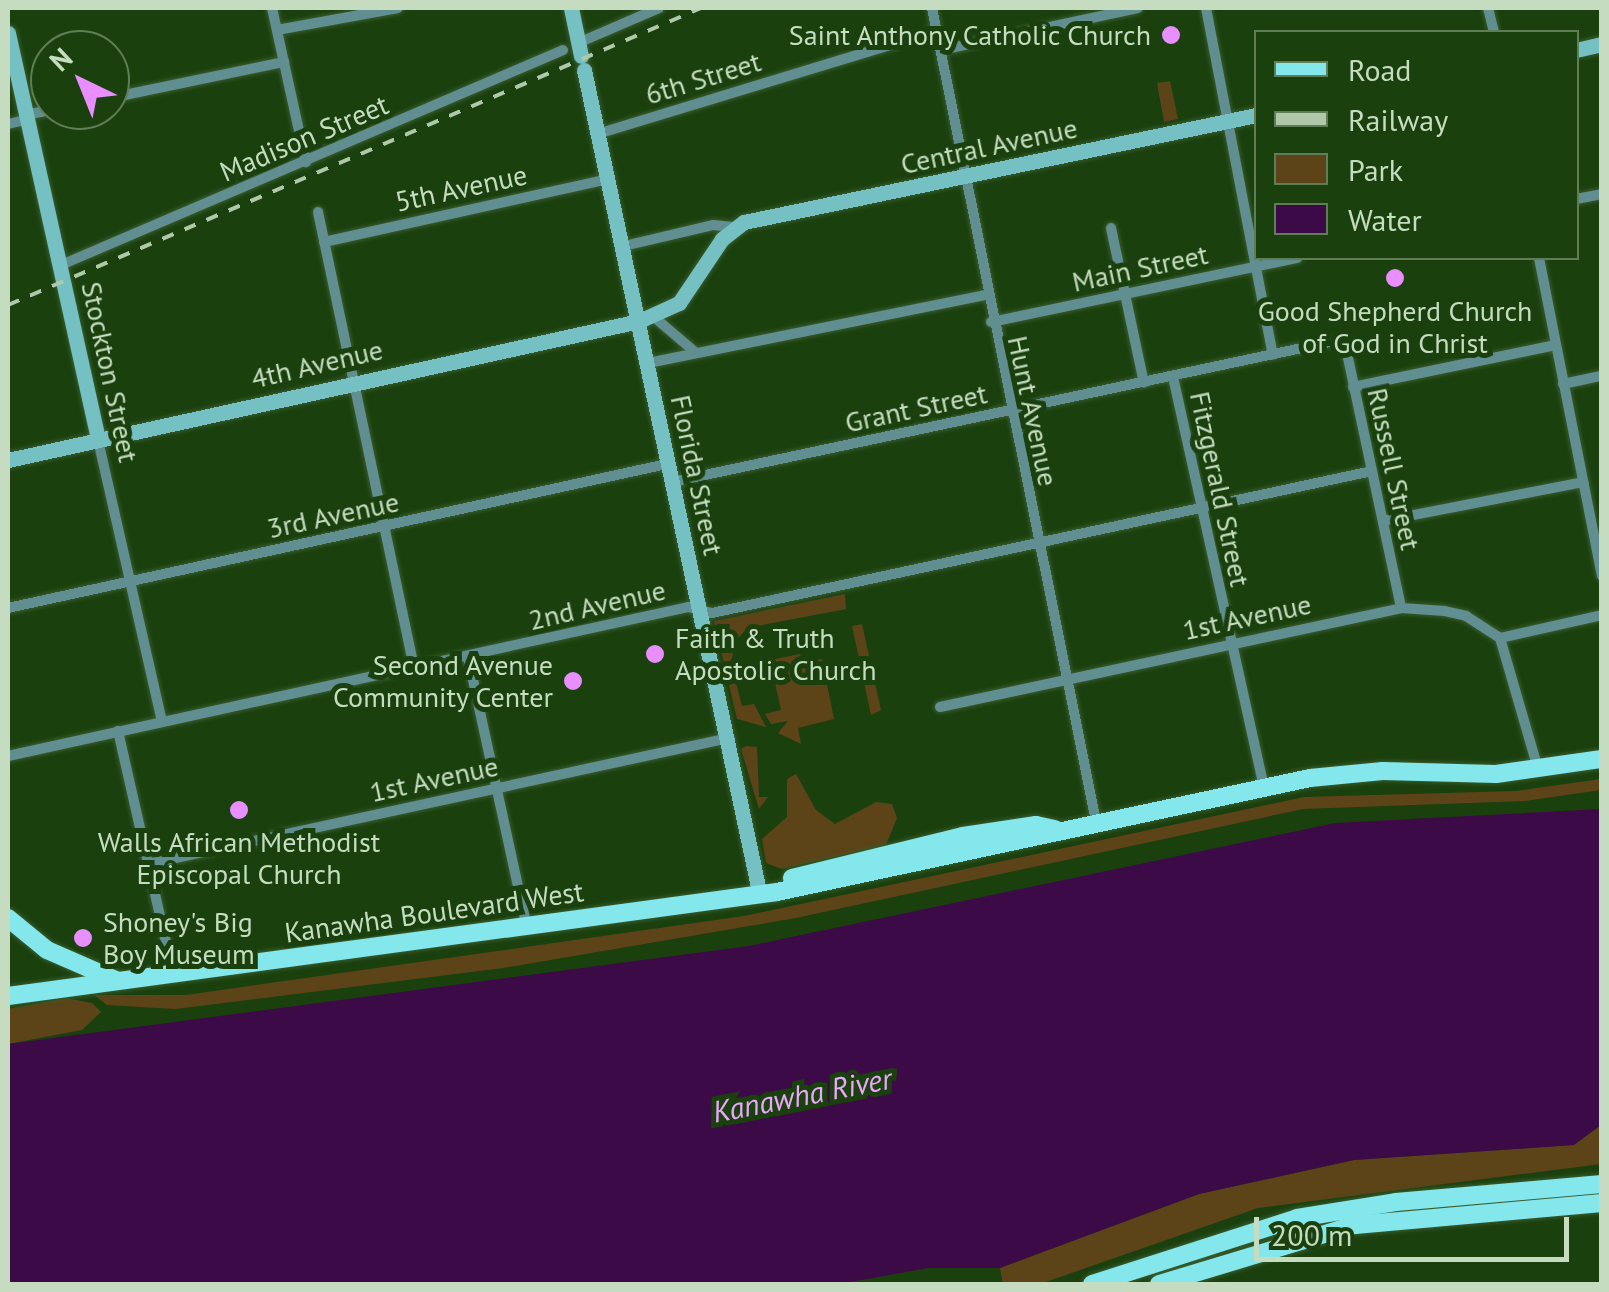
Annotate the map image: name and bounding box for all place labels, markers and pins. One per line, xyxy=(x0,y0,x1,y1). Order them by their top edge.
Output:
place label: Saint Anthony Catholic Church xyxy=(786,18,1151,52)
marker: Saint Anthony Catholic Church xyxy=(1160,24,1182,46)
marker: Good Shepherd Church of God in Christ xyxy=(1384,267,1406,289)
place label: Good Shepherd Church of God in Christ xyxy=(1258,294,1532,360)
place label: Faith & Truth Apostolic Church xyxy=(675,621,877,687)
marker: Faith & Truth Apostolic Church xyxy=(644,643,666,665)
place label: Second Avenue Community Center xyxy=(332,648,553,714)
marker: Second Avenue Community Center xyxy=(562,670,584,692)
marker: Walls African Methodist Episcopal Church xyxy=(228,799,250,821)
place label: Walls African Methodist Episcopal Church xyxy=(97,825,381,891)
place label: Shoney's Big Boy Museum xyxy=(103,905,256,971)
marker: Shoney's Big Boy Museum xyxy=(72,927,94,949)

